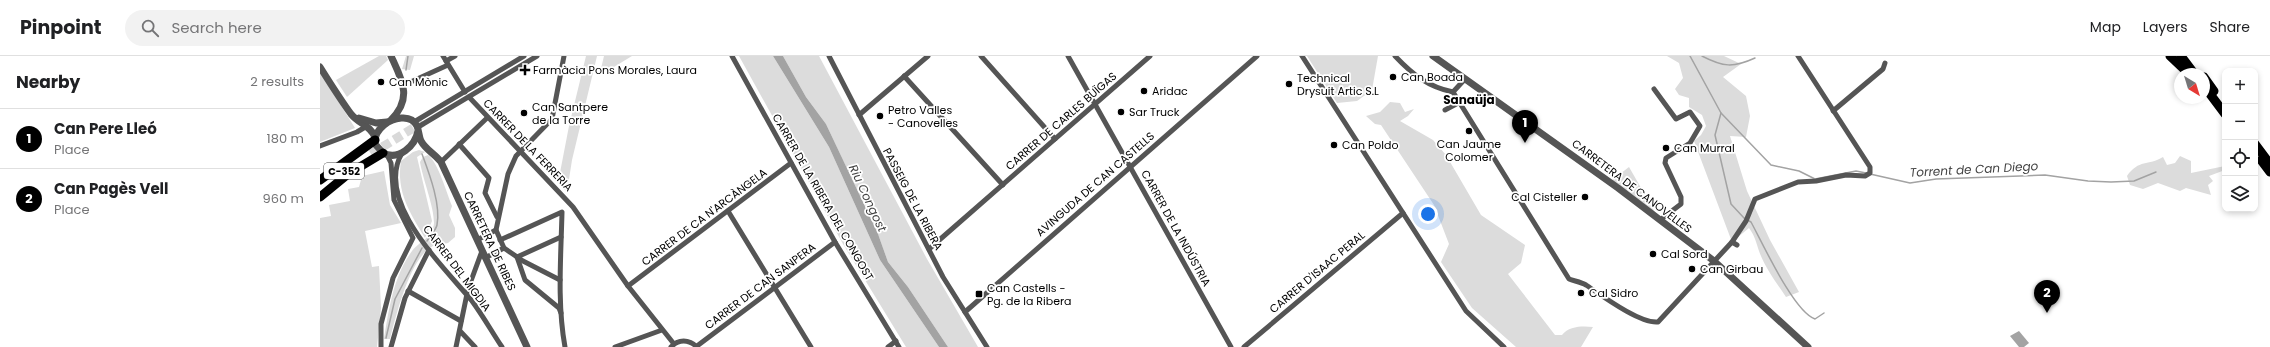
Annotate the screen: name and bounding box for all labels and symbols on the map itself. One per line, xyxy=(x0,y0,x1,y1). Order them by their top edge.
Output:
place label: Farmàcia Pons Morales, Laura xyxy=(533,62,697,78)
marker: Farmàcia Pons Morales, Laura xyxy=(520,65,530,75)
street label: CARRER DE CARLES BUÏGAS xyxy=(1002,68,1120,174)
north arrow xyxy=(2174,68,2210,104)
place label: Can Boada xyxy=(1401,69,1463,85)
place label: Technical Drysuit Artic S.L xyxy=(1297,70,1379,99)
marker: Can Boada xyxy=(1388,72,1398,82)
place label: Can Mònic xyxy=(389,74,448,90)
marker: Can Mònic xyxy=(376,77,386,87)
marker: Technical Drysuit Artic S.L xyxy=(1284,79,1294,89)
place label: Aridac xyxy=(1152,83,1188,99)
marker: Aridac xyxy=(1139,86,1149,96)
district label: Sanaüja xyxy=(1443,91,1495,108)
street label: CARRER DE LA FERRERIA xyxy=(480,95,577,195)
place label: Can Santpere de la Torre xyxy=(532,99,608,128)
place label: Petro Valles - Canovelles xyxy=(888,102,958,131)
place label: Sar Truck xyxy=(1129,104,1180,120)
marker: Sar Truck xyxy=(1116,107,1126,117)
marker: Can Santpere de la Torre xyxy=(519,108,529,118)
pin: 1 xyxy=(1512,110,1538,143)
street label: CARRER DE LA RIBERA DEL CONGOST xyxy=(768,111,878,283)
marker: Petro Valles - Canovelles xyxy=(875,111,885,121)
marker: Can Jaume Colomer xyxy=(1464,126,1474,136)
street label: AVINGUDA DE CAN CASTELLS xyxy=(1032,128,1158,240)
street label: CARRETERA DE CANOVELLES xyxy=(1569,135,1695,237)
place label: Can Jaume Colomer xyxy=(1437,136,1501,165)
place label: Can Poldo xyxy=(1342,137,1399,153)
marker: Can Poldo xyxy=(1329,140,1339,150)
place label: Can Murral xyxy=(1674,140,1735,156)
marker: Can Murral xyxy=(1661,143,1671,153)
street label: PASSEIG DE LA RIBERA xyxy=(879,145,947,254)
water label: Torrent de Can Diego xyxy=(1909,157,2039,181)
water label: Riu Congost xyxy=(845,162,891,235)
road number: C-352 xyxy=(324,163,364,179)
street label: CARRER DE CA N'ARCÀNGELA xyxy=(638,164,771,270)
street label: CARRER DE LA INDÚSTRIA xyxy=(1137,167,1215,290)
street label: CARRETERA DE RIBES xyxy=(460,189,520,293)
place label: Cal Cisteller xyxy=(1511,189,1577,205)
marker: Cal Cisteller xyxy=(1580,192,1590,202)
your location xyxy=(1418,204,1438,224)
street label: CARRER DEL MIGDIA xyxy=(419,222,495,315)
street label: CARRER D'ISAAC PERAL xyxy=(1266,227,1368,317)
street label: CARRER DE CAN SANPERA xyxy=(701,239,819,333)
place label: Cal Sord xyxy=(1661,246,1708,262)
marker: Cal Sord xyxy=(1648,249,1658,259)
place label: Can Girbau xyxy=(1700,261,1763,277)
marker: Can Girbau xyxy=(1687,264,1697,274)
place label: Can Castells - Pg. de la Ribera xyxy=(987,280,1072,309)
pin: 2 xyxy=(2034,280,2060,313)
place label: Cal Sidro xyxy=(1589,285,1638,301)
marker: Cal Sidro xyxy=(1576,288,1586,298)
marker: Can Castells - Pg. de la Ribera xyxy=(974,289,984,299)

